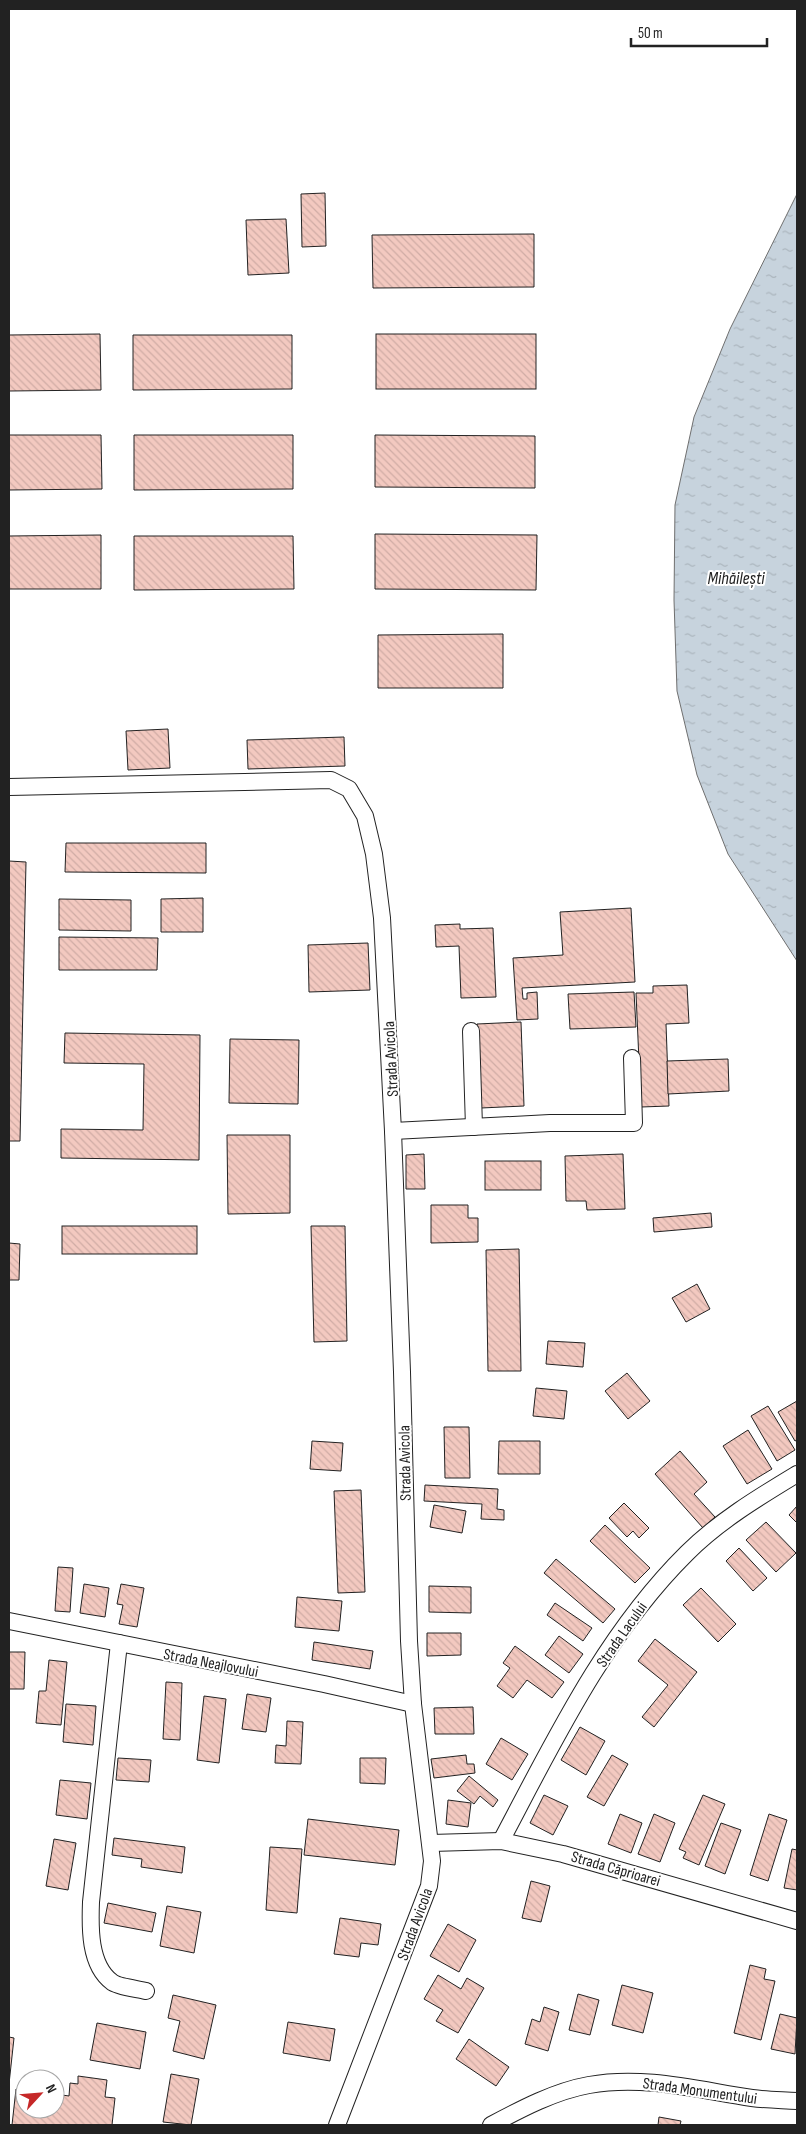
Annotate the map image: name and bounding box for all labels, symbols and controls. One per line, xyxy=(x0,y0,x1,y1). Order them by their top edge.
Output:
scale bar xyxy=(631,15,767,47)
text: 50 m xyxy=(638,24,663,43)
water label: Mihăilești xyxy=(707,568,765,589)
street label: Strada Avicola xyxy=(380,1021,403,1097)
street label: Strada Avicola xyxy=(395,1425,416,1501)
street label: Strada Lacului xyxy=(593,1599,652,1671)
street label: Strada Neajlovului xyxy=(162,1645,260,1682)
street label: Strada Căprioarei xyxy=(569,1848,662,1891)
street label: Strada Avicola xyxy=(394,1886,437,1963)
north arrow xyxy=(15,2069,65,2119)
street label: Strada Monumentului xyxy=(641,2074,758,2109)
text: N xyxy=(42,2081,61,2096)

